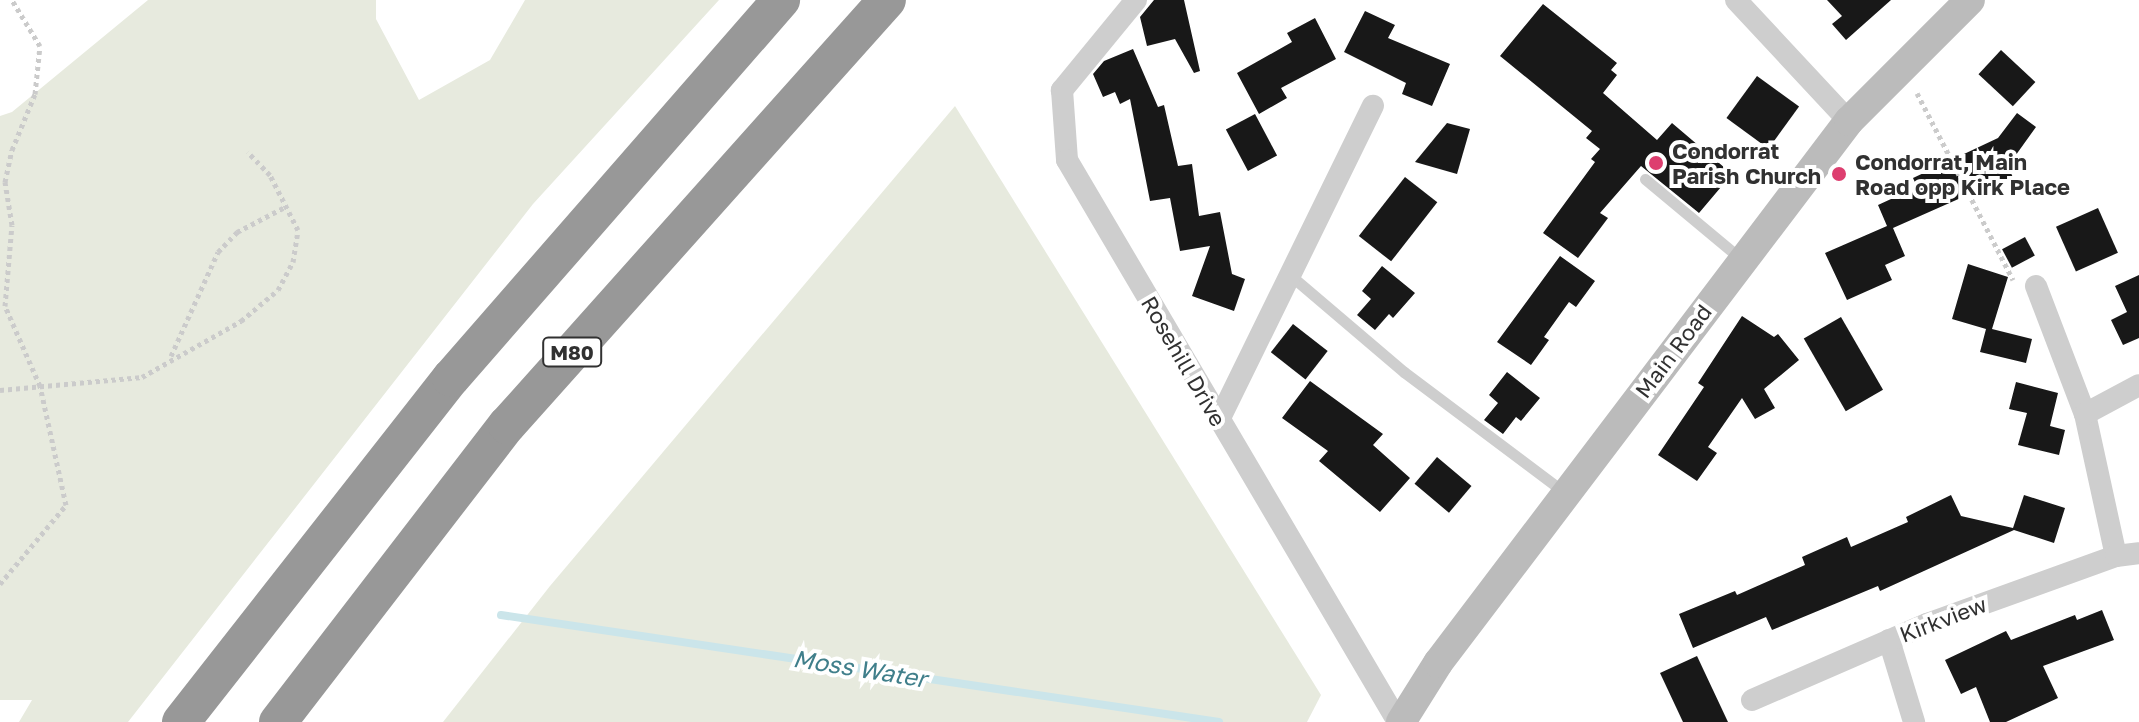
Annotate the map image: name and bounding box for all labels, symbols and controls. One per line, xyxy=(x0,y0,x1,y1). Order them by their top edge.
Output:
place label: Condorrat Parish Church xyxy=(1672,137,1821,188)
place label: Condorrat, Main Road opp Kirk Place xyxy=(1855,148,2070,200)
marker: Condorrat Parish Church xyxy=(1647,154,1665,172)
marker: Condorrat, Main Road opp Kirk Place xyxy=(1830,165,1848,183)
street label: Rosehill Drive xyxy=(1136,291,1232,431)
street label: Main Road xyxy=(1629,299,1717,403)
road number: M80 xyxy=(542,336,602,368)
street label: Kirkview xyxy=(1896,590,1990,648)
water label: Moss Water xyxy=(791,643,929,693)

